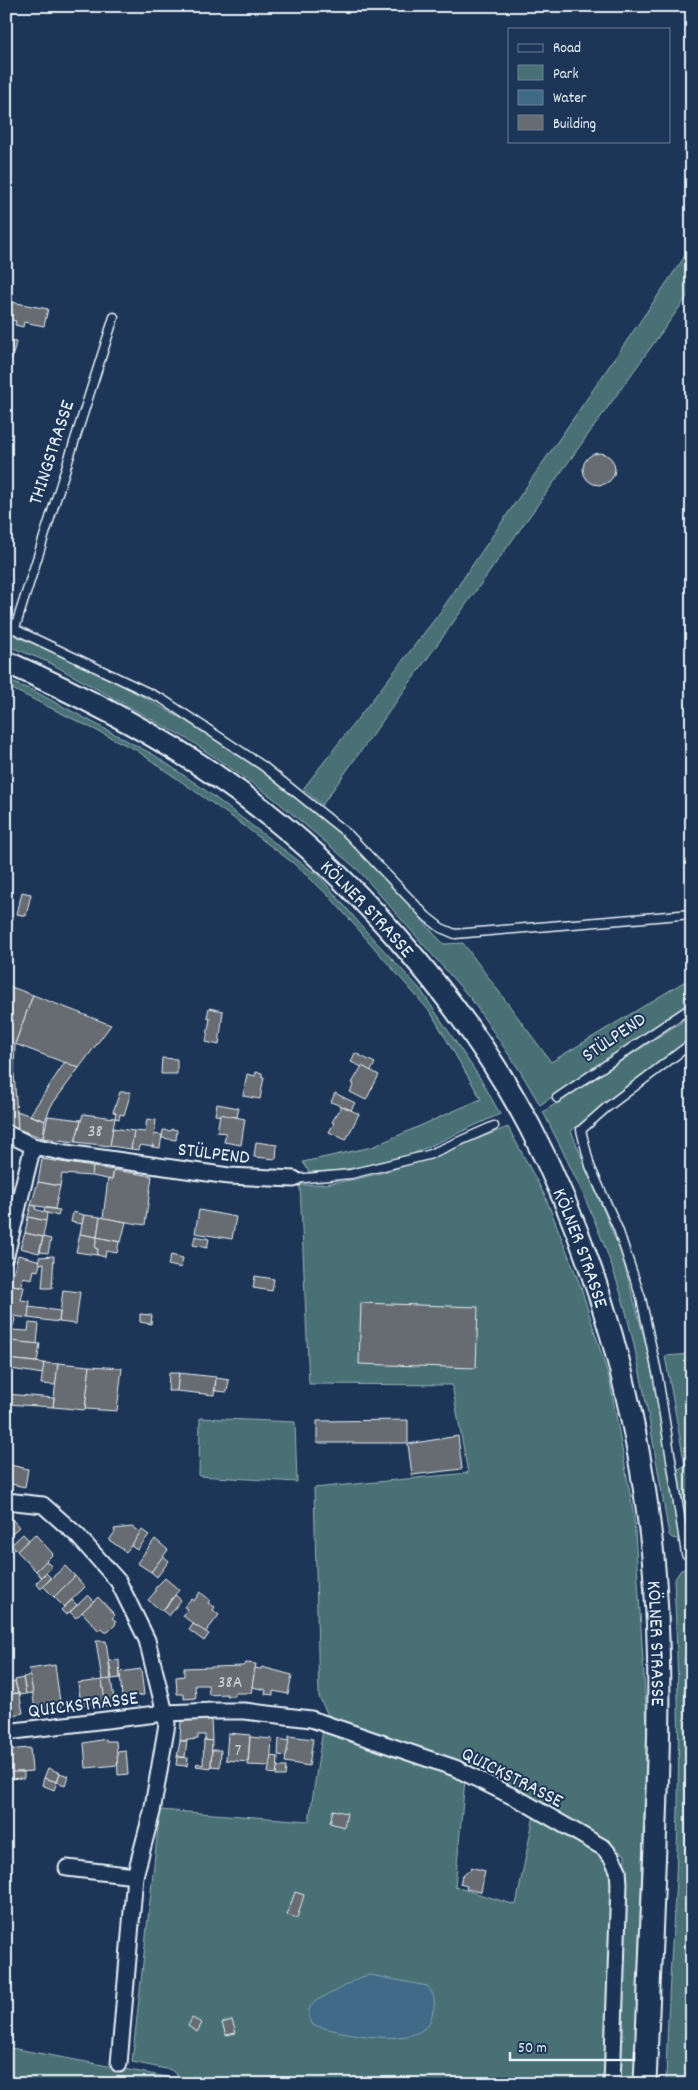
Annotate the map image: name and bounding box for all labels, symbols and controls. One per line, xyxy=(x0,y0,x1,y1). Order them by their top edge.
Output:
legend xyxy=(508,28,670,142)
text: Road xyxy=(553,38,581,60)
text: Park xyxy=(553,64,579,86)
text: Water xyxy=(553,88,587,110)
text: Building xyxy=(553,114,596,136)
street label: THINGSTRASSE xyxy=(23,397,83,509)
street label: KÖLNER STRASSE xyxy=(313,855,419,965)
street label: STÜLPEND xyxy=(577,1007,653,1070)
house number: 38 xyxy=(87,1120,103,1145)
street label: STÜLPEND xyxy=(176,1137,251,1173)
street label: KÖLNER STRASSE xyxy=(544,1184,614,1312)
street label: KÖLNER STRASSE xyxy=(638,1580,670,1706)
house number: 38A xyxy=(217,1671,243,1696)
street label: QUICKSTRASSE xyxy=(27,1685,140,1727)
house number: 7 xyxy=(235,1739,242,1764)
street label: QUICKSTRASSE xyxy=(456,1741,567,1816)
scale bar xyxy=(510,2030,634,2062)
text: 50 m xyxy=(518,2038,547,2060)

